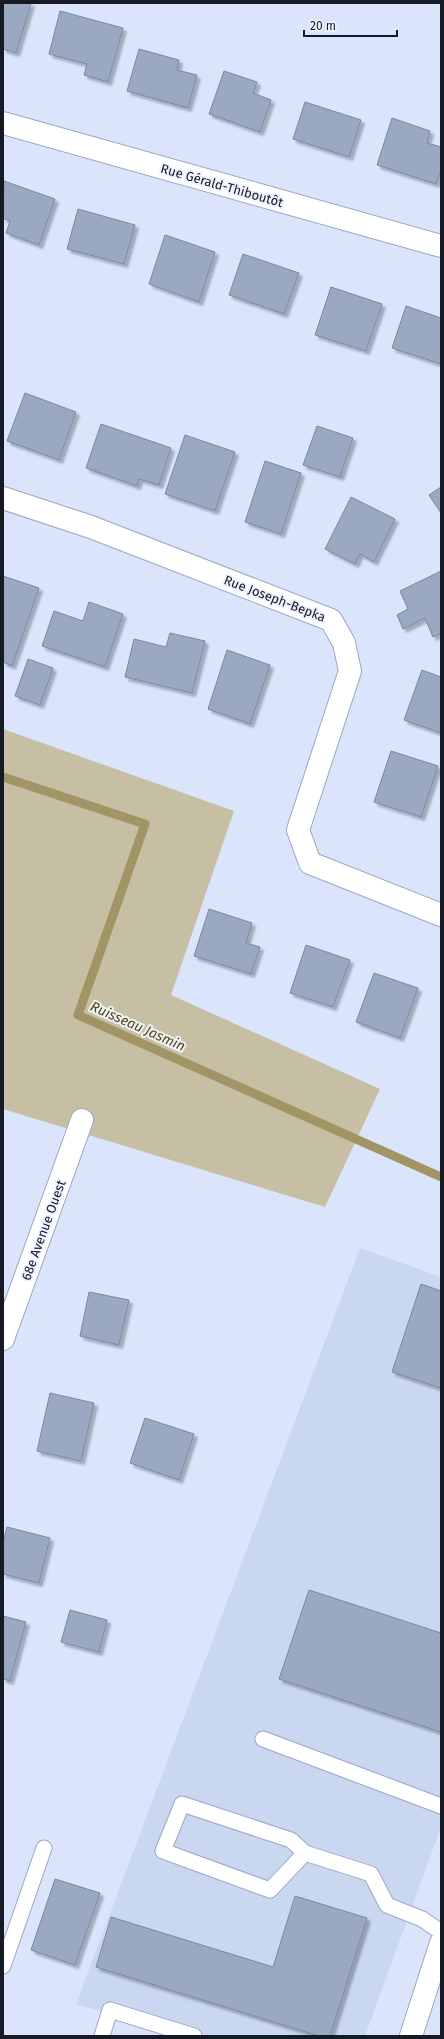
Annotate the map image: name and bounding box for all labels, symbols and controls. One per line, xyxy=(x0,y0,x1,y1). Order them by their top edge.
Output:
scale bar xyxy=(304,12,397,38)
text: 20 m xyxy=(310,19,336,33)
street label: Rue Gérald-Thiboutôt xyxy=(159,161,285,210)
street label: Rue Joseph-Bepka xyxy=(222,572,328,625)
water label: Ruisseau Jasmin xyxy=(88,998,188,1055)
street label: 68e Avenue Ouest xyxy=(18,1178,69,1282)

